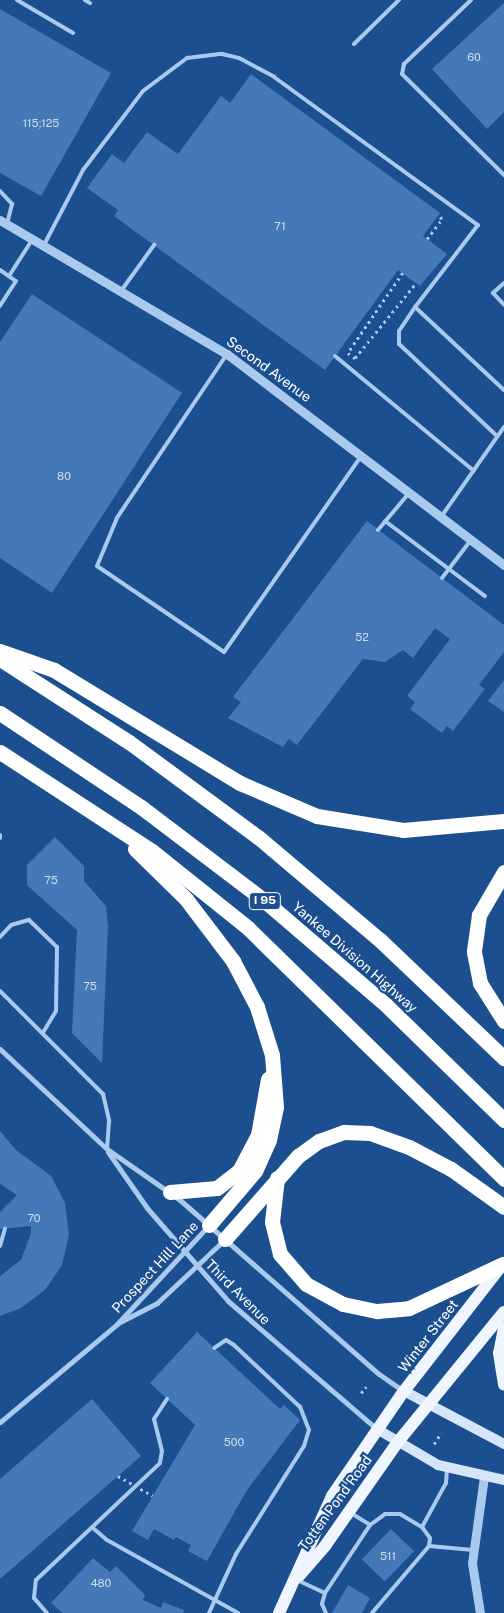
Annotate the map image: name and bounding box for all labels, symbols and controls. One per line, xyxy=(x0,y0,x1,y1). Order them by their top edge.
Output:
house number: 60 xyxy=(467,50,481,64)
house number: 115;125 xyxy=(23,116,59,130)
house number: 71 xyxy=(274,219,286,233)
street label: Second Avenue xyxy=(223,333,315,405)
house number: 80 xyxy=(57,469,71,483)
house number: 52 xyxy=(355,630,369,644)
house number: 75 xyxy=(44,873,58,887)
road number: I 95 xyxy=(249,891,281,910)
street label: Yankee Division Highway xyxy=(289,898,421,1016)
house number: 75 xyxy=(83,979,97,993)
house number: 70 xyxy=(27,1211,41,1225)
street label: Prospect Hill Lane xyxy=(108,1218,202,1316)
street label: Third Avenue xyxy=(202,1256,274,1328)
street label: Winter Street xyxy=(394,1296,462,1376)
house number: 500 xyxy=(224,1435,244,1449)
street label: Totten Pond Road xyxy=(295,1452,375,1554)
house number: 511 xyxy=(380,1549,396,1563)
house number: 480 xyxy=(91,1576,111,1590)

